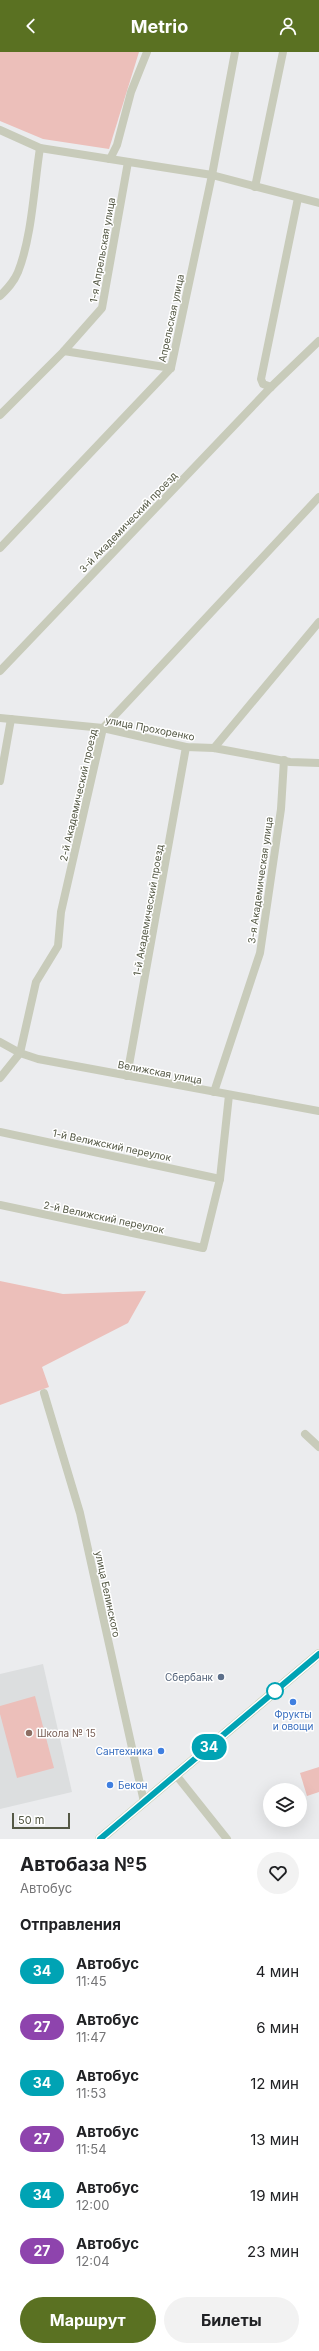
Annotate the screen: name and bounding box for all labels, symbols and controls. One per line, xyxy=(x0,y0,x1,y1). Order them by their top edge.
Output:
icon: back xyxy=(20,15,42,37)
icon: person xyxy=(277,15,299,37)
text: Metrio xyxy=(131,16,188,37)
street label: 1-я Апрельская улица xyxy=(87,196,117,304)
street label: Апрельская улица xyxy=(156,273,186,363)
street label: 3-й Академический проезд xyxy=(77,469,179,575)
street label: улица Прохоренко xyxy=(104,713,196,743)
street label: 2-й Академический проезд xyxy=(57,728,99,862)
street label: 3-я Академическая улица xyxy=(245,816,275,944)
street label: 1-й Академический проезд xyxy=(131,843,165,977)
street label: Велижская улица xyxy=(117,1058,203,1086)
street label: 1-й Велижский переулок xyxy=(52,1127,173,1164)
street label: 2-й Велижский переулок xyxy=(43,1198,166,1236)
street label: улица Белинского xyxy=(93,1550,123,1638)
place label: Сбербанк xyxy=(165,1671,214,1683)
marker: Сбербанк xyxy=(216,1672,226,1682)
unlabelled marker xyxy=(266,1682,284,1700)
marker: Фрукты и овощи xyxy=(288,1697,298,1707)
place label: Фрукты и овощи xyxy=(273,1708,313,1732)
place label: Школа № 15 xyxy=(37,1727,96,1739)
marker: Школа № 15 xyxy=(24,1728,34,1738)
line badge: 34 xyxy=(191,1734,227,1760)
text: 34 xyxy=(200,1738,218,1755)
place label: Сантехника xyxy=(96,1745,153,1757)
marker: Сантехника xyxy=(156,1746,166,1756)
place label: Бекон xyxy=(118,1779,147,1791)
marker: Бекон xyxy=(105,1780,115,1790)
map controls xyxy=(263,1783,307,1827)
button: layers xyxy=(263,1783,307,1827)
scale bar xyxy=(12,1811,70,1830)
text: 50 m xyxy=(18,1813,44,1827)
button: heart xyxy=(257,1852,299,1894)
text: Автобаза №5 xyxy=(20,1853,147,1876)
text: Автобус xyxy=(20,1880,72,1896)
text: Отправления xyxy=(20,1915,121,1934)
text: Автобус xyxy=(76,1954,139,1973)
text: 34 xyxy=(33,1962,51,1979)
text: 4 мин xyxy=(256,1962,299,1981)
text: 11:45 xyxy=(76,1973,107,1989)
text: Автобус xyxy=(76,2010,139,2029)
text: 27 xyxy=(34,2018,50,2035)
text: 6 мин xyxy=(256,2018,299,2037)
text: 11:47 xyxy=(76,2029,106,2045)
text: Автобус xyxy=(76,2066,139,2085)
text: 34 xyxy=(33,2074,51,2091)
text: 12 мин xyxy=(250,2074,299,2093)
text: 11:53 xyxy=(76,2085,106,2101)
text: Автобус xyxy=(76,2122,139,2141)
text: 27 xyxy=(34,2130,50,2147)
text: 13 мин xyxy=(250,2130,299,2149)
text: 11:54 xyxy=(76,2141,107,2157)
text: Автобус xyxy=(76,2178,139,2197)
text: 34 xyxy=(33,2186,51,2203)
text: 19 мин xyxy=(250,2186,299,2205)
text: 12:00 xyxy=(76,2197,109,2213)
text: Автобус xyxy=(76,2234,139,2253)
text: 27 xyxy=(34,2242,50,2259)
text: 23 мин xyxy=(247,2242,299,2261)
text: 12:04 xyxy=(76,2253,110,2269)
button: Маршрут xyxy=(20,2297,156,2343)
button: Билеты xyxy=(164,2297,299,2343)

